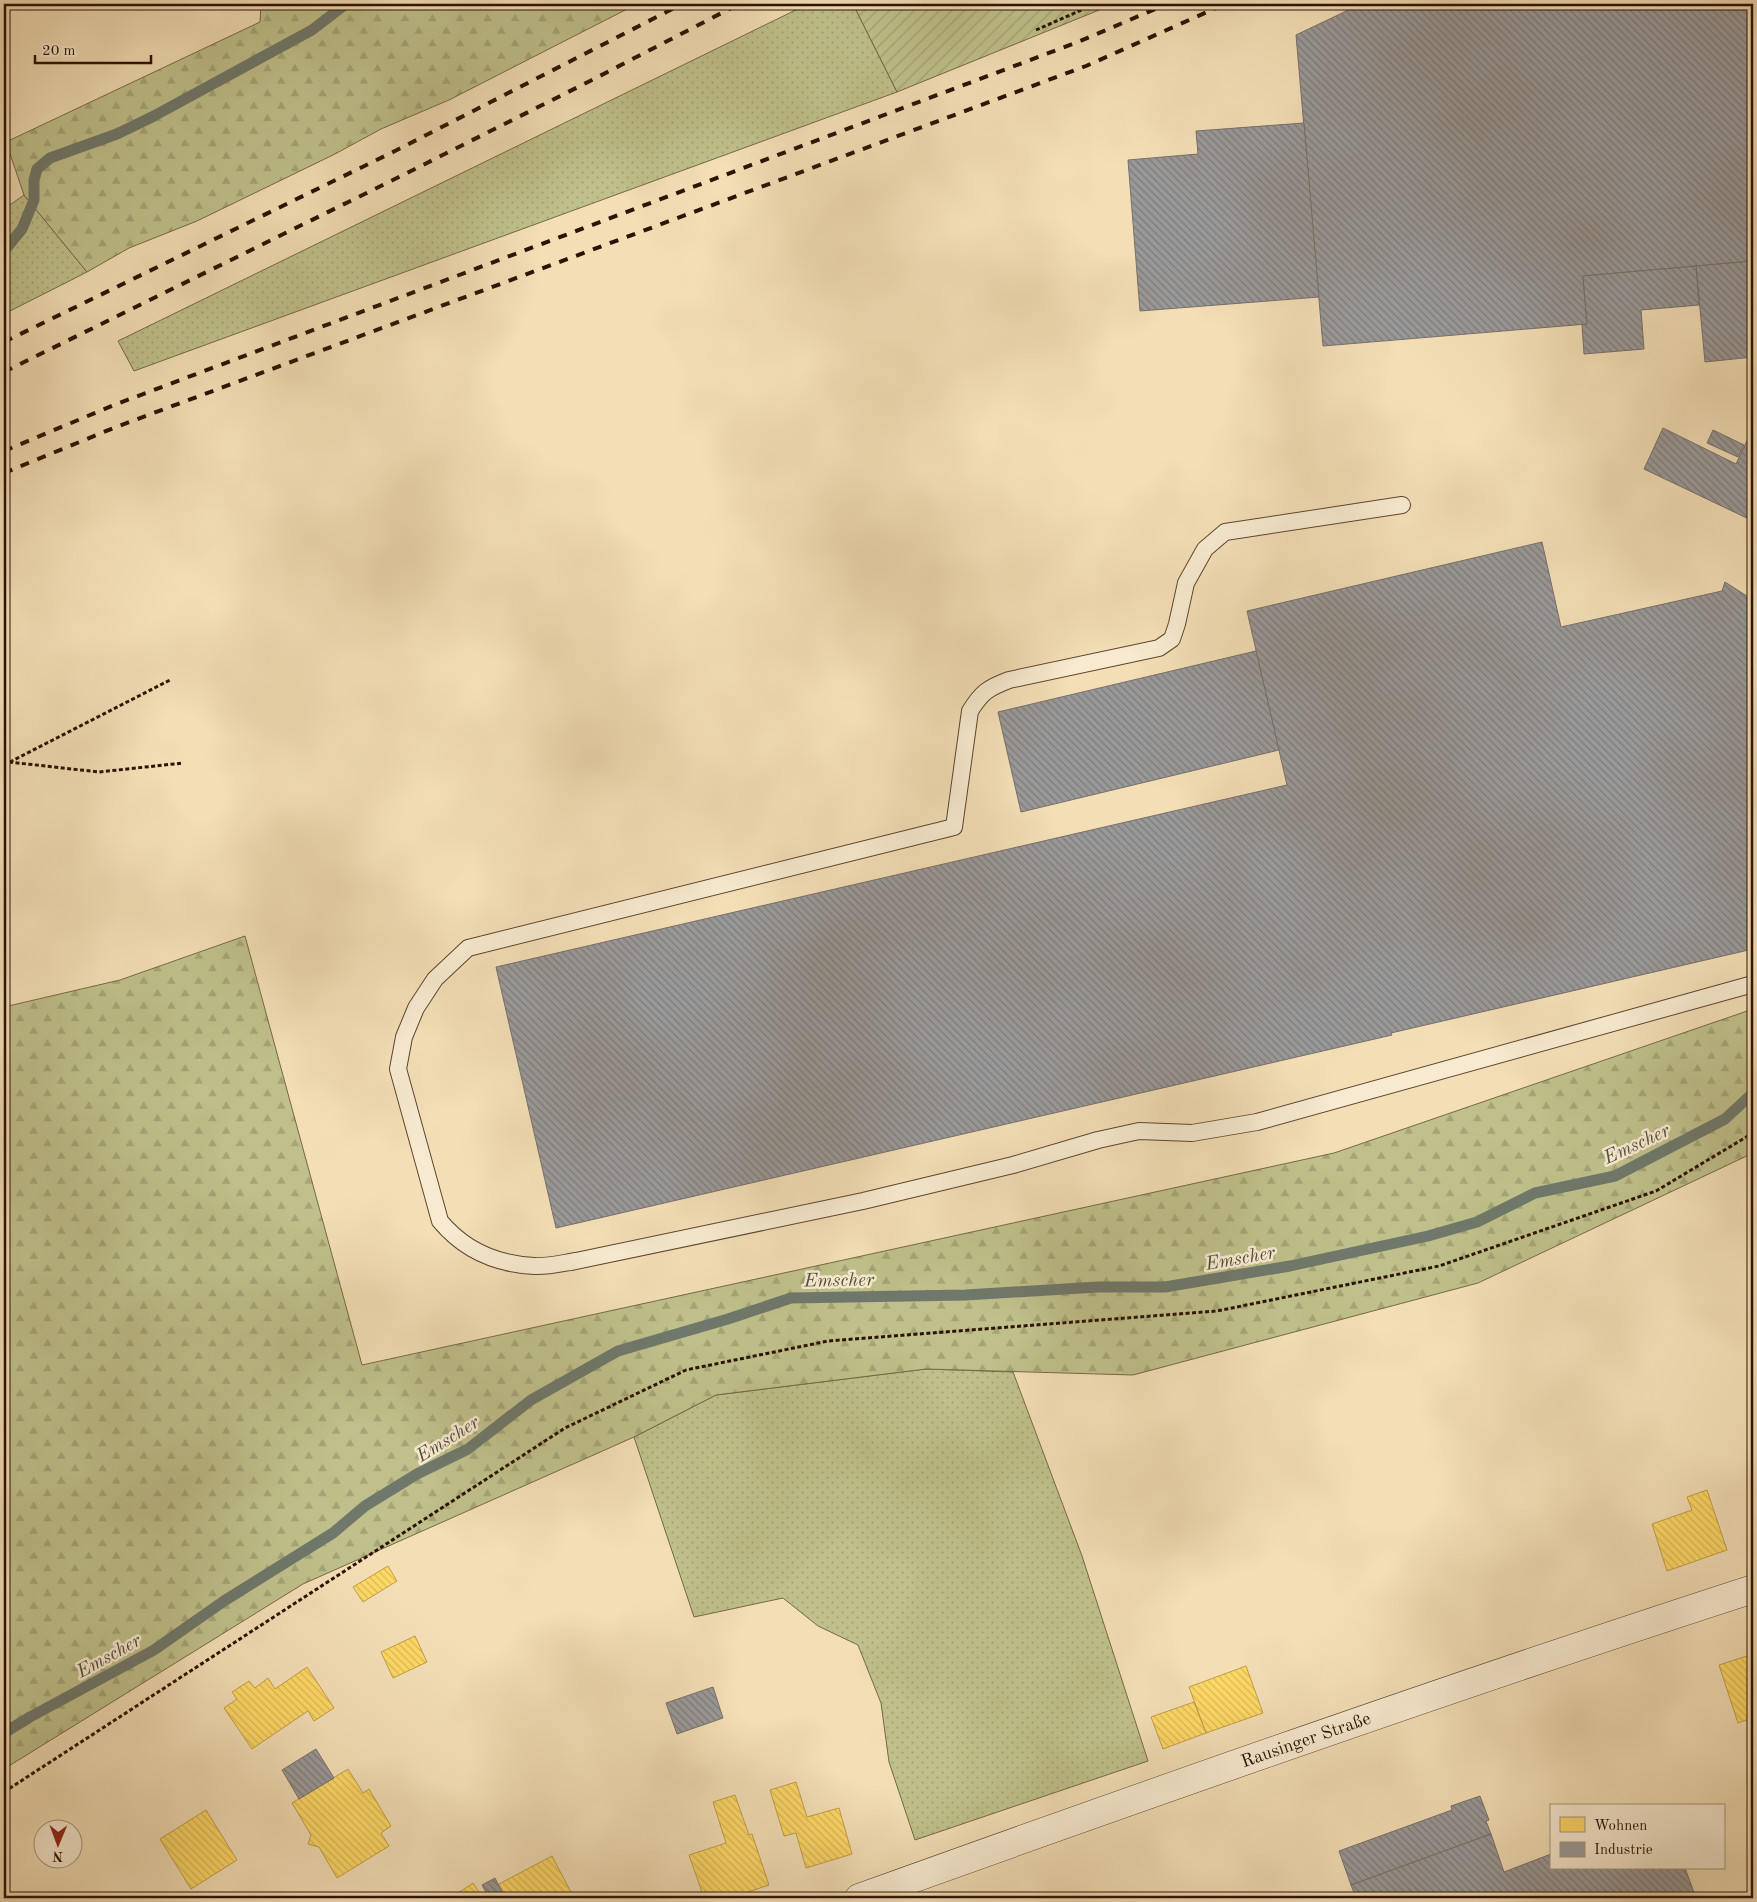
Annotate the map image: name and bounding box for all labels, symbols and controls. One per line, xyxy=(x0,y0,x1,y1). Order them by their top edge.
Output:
scale bar xyxy=(35,32,151,64)
text: 20 m xyxy=(42,44,76,59)
water label: Emscher xyxy=(1600,1121,1674,1169)
water label: Emscher xyxy=(1203,1244,1278,1275)
water label: Emscher xyxy=(803,1271,875,1292)
water label: Emscher xyxy=(413,1413,484,1467)
water label: Emscher xyxy=(73,1631,145,1683)
street label: Rausinger Straße xyxy=(1239,1710,1373,1771)
legend xyxy=(1550,1804,1724,1870)
text: Wohnen xyxy=(1594,1819,1647,1834)
north arrow xyxy=(32,1820,82,1870)
text: Industrie xyxy=(1594,1843,1653,1858)
text: N xyxy=(52,1849,63,1863)

